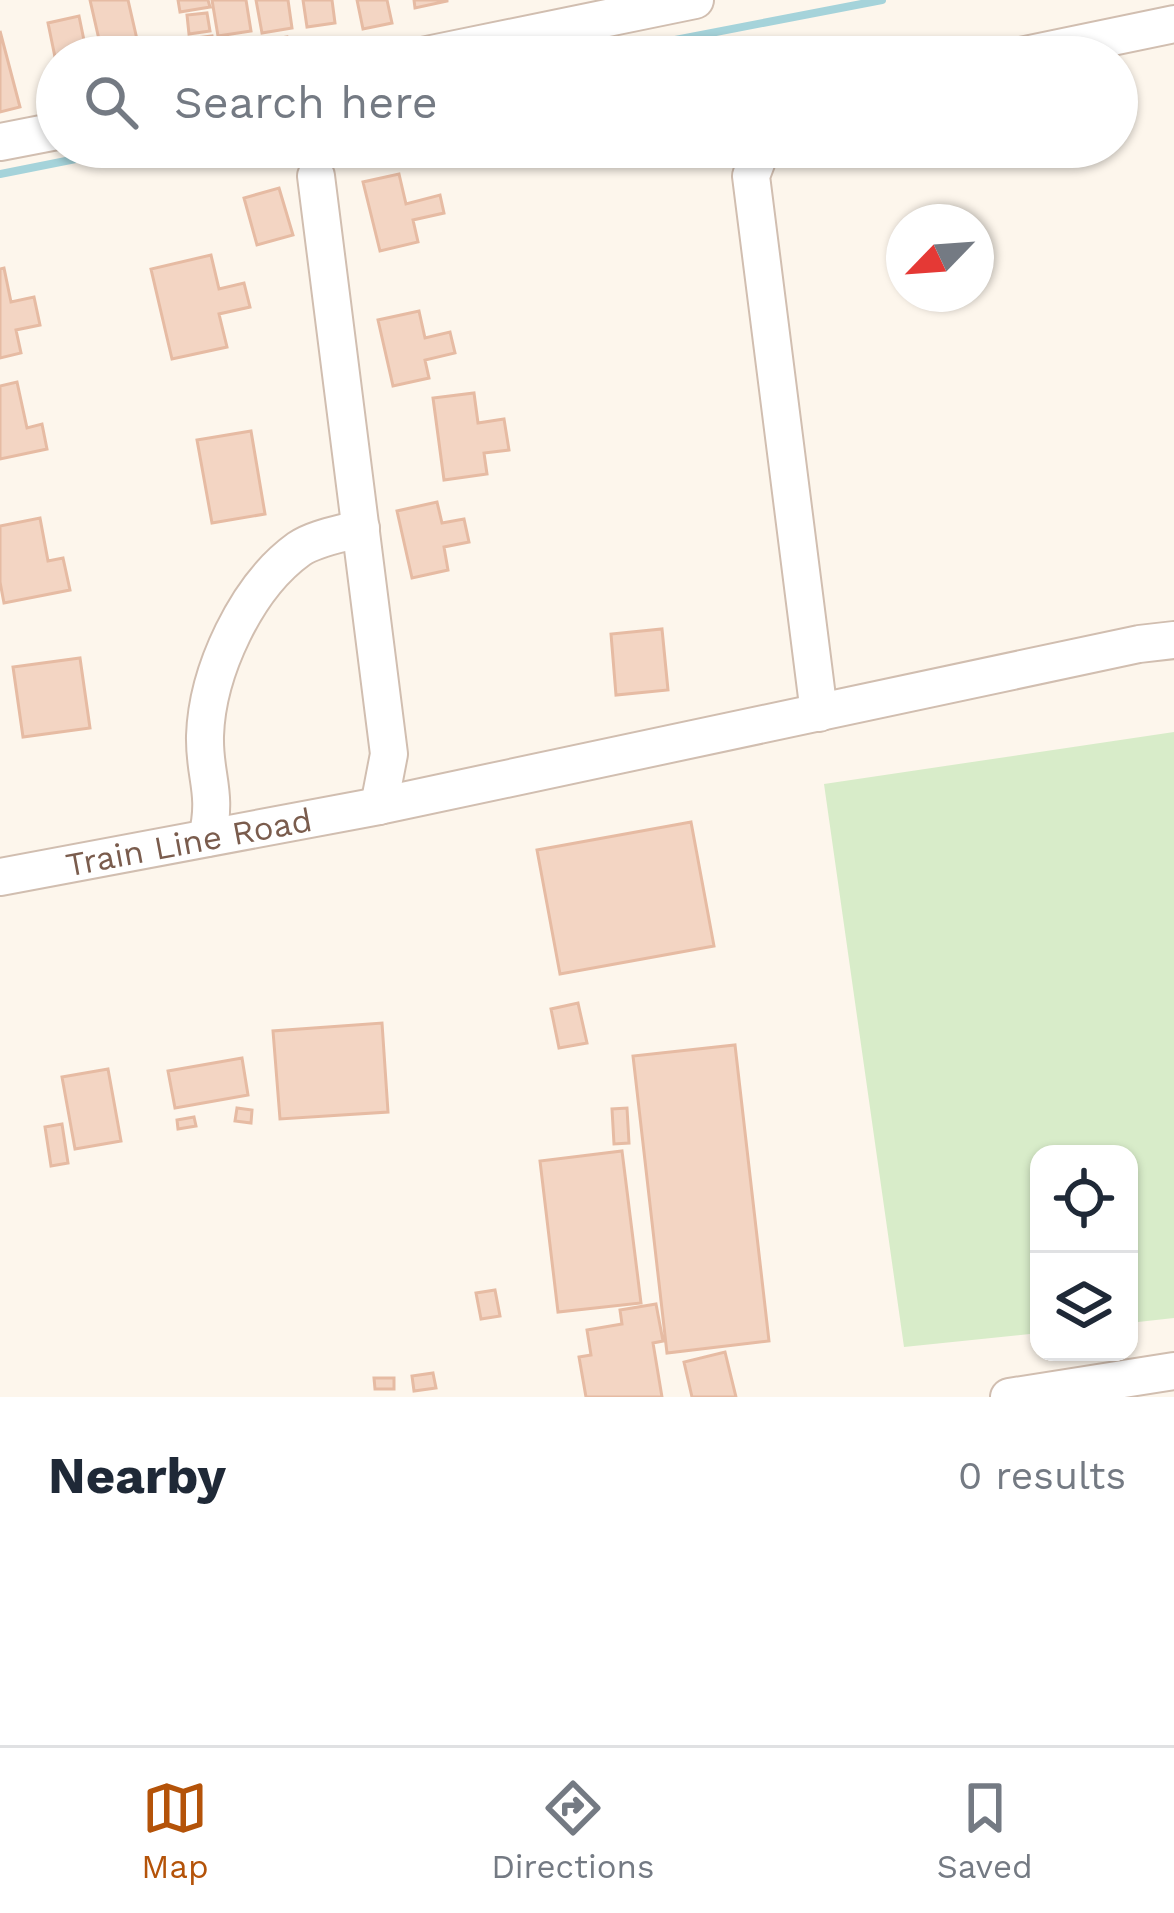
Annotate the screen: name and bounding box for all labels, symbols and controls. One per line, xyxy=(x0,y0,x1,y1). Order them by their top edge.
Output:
search box xyxy=(36,36,1138,168)
icon: search xyxy=(78,69,144,135)
text: Search here xyxy=(174,76,438,129)
north arrow xyxy=(886,204,994,312)
street label: Train Line Road xyxy=(63,800,315,884)
map controls xyxy=(1030,1145,1138,1361)
button: locate xyxy=(1030,1145,1138,1253)
button: layers xyxy=(1030,1253,1138,1361)
text: Nearby xyxy=(48,1446,226,1505)
text: 0 results xyxy=(958,1453,1126,1498)
tab: Map xyxy=(141,1775,209,1886)
tab: Directions xyxy=(491,1775,654,1886)
tab: Saved xyxy=(937,1775,1033,1886)

